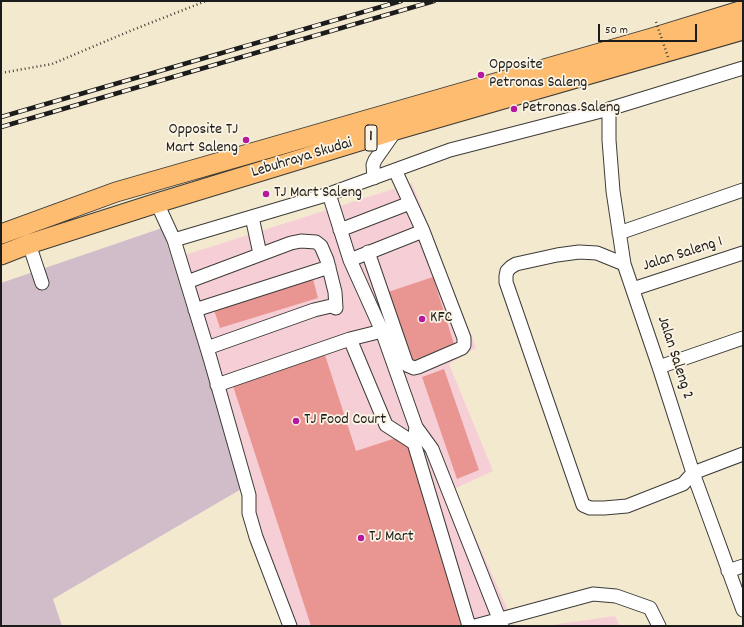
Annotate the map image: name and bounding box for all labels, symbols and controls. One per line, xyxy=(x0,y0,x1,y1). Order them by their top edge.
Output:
scale bar xyxy=(600,16,699,42)
text: 50 m xyxy=(605,22,628,39)
place label: Opposite Petronas Saleng xyxy=(489,56,587,94)
marker: Opposite Petronas Saleng xyxy=(476,70,486,80)
place label: Petronas Saleng xyxy=(522,99,620,119)
marker: Petronas Saleng xyxy=(509,104,519,114)
place label: Opposite TJ Mart Saleng xyxy=(166,121,238,159)
road number: 1 xyxy=(365,125,377,151)
marker: Opposite TJ Mart Saleng xyxy=(241,135,251,145)
street label: Lebuhraya Skudai xyxy=(249,135,355,183)
place label: TJ Mart Saleng xyxy=(274,184,362,204)
marker: TJ Mart Saleng xyxy=(261,189,271,199)
street label: Jalan Saleng 1 xyxy=(641,233,725,277)
place label: KFC xyxy=(430,309,452,329)
marker: KFC xyxy=(417,314,427,324)
street label: Jalan Saleng 2 xyxy=(652,314,696,402)
place label: TJ Food Court xyxy=(304,411,386,431)
marker: TJ Food Court xyxy=(291,416,301,426)
place label: TJ Mart xyxy=(369,528,414,548)
marker: TJ Mart xyxy=(356,533,366,543)

